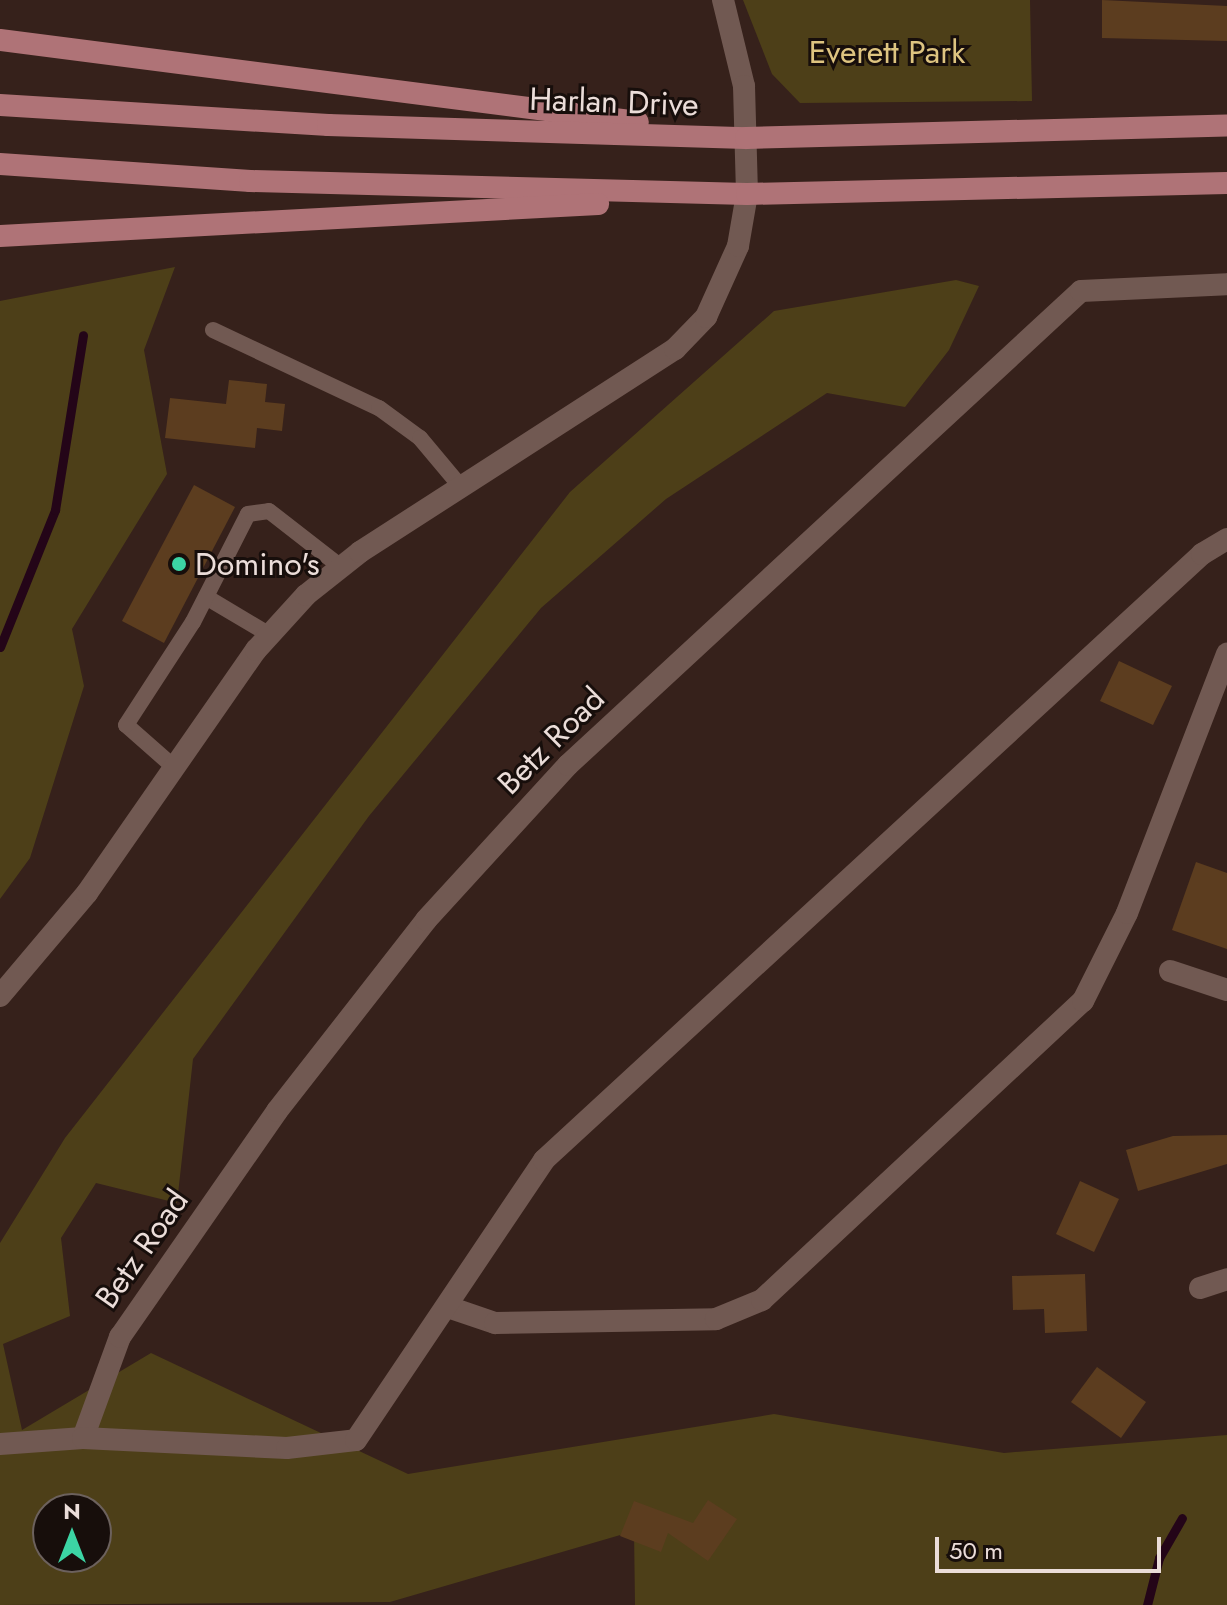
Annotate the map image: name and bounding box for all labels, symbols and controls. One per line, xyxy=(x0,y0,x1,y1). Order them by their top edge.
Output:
park label: Everett Park xyxy=(809,33,965,71)
street label: Harlan Drive xyxy=(529,80,699,124)
place label: Domino's xyxy=(195,545,320,583)
marker: Domino's xyxy=(170,555,188,573)
street label: Betz Road xyxy=(490,680,612,802)
street label: Betz Road xyxy=(87,1183,197,1315)
north arrow xyxy=(32,1493,112,1573)
text: N xyxy=(63,1495,81,1527)
scale bar xyxy=(939,1521,1165,1571)
text: 50 m xyxy=(949,1533,1003,1568)

